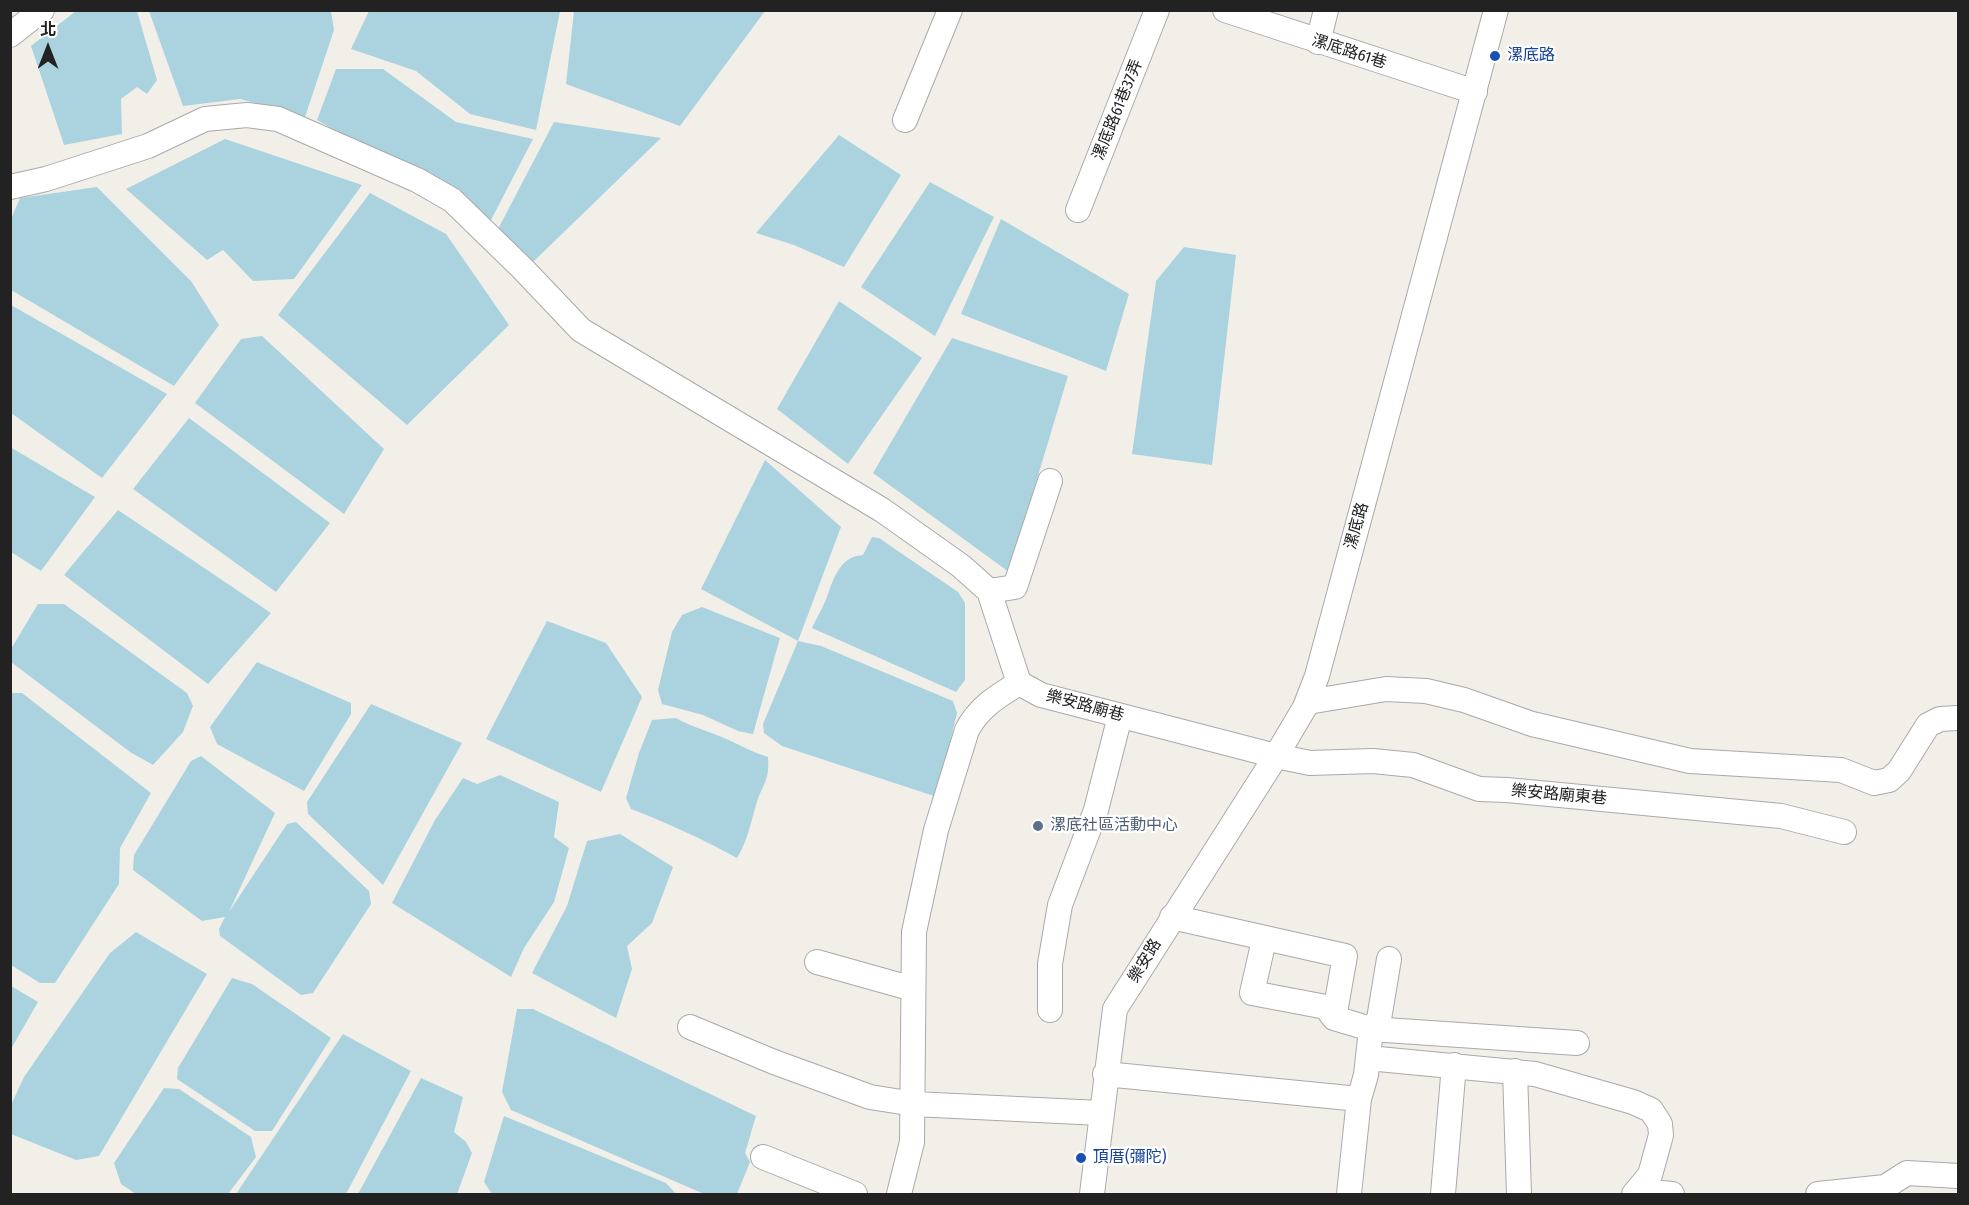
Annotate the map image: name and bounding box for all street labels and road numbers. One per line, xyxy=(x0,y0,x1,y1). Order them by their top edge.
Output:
street label: 漯底路61巷 xyxy=(1309,31,1389,73)
street label: 漯底路61巷37弄 xyxy=(1089,57,1147,163)
street label: 漯底路 xyxy=(1341,500,1373,552)
street label: 樂安路廟巷 xyxy=(1044,686,1126,726)
street label: 樂安路廟東巷 xyxy=(1510,781,1608,809)
street label: 樂安路 xyxy=(1124,935,1166,987)

